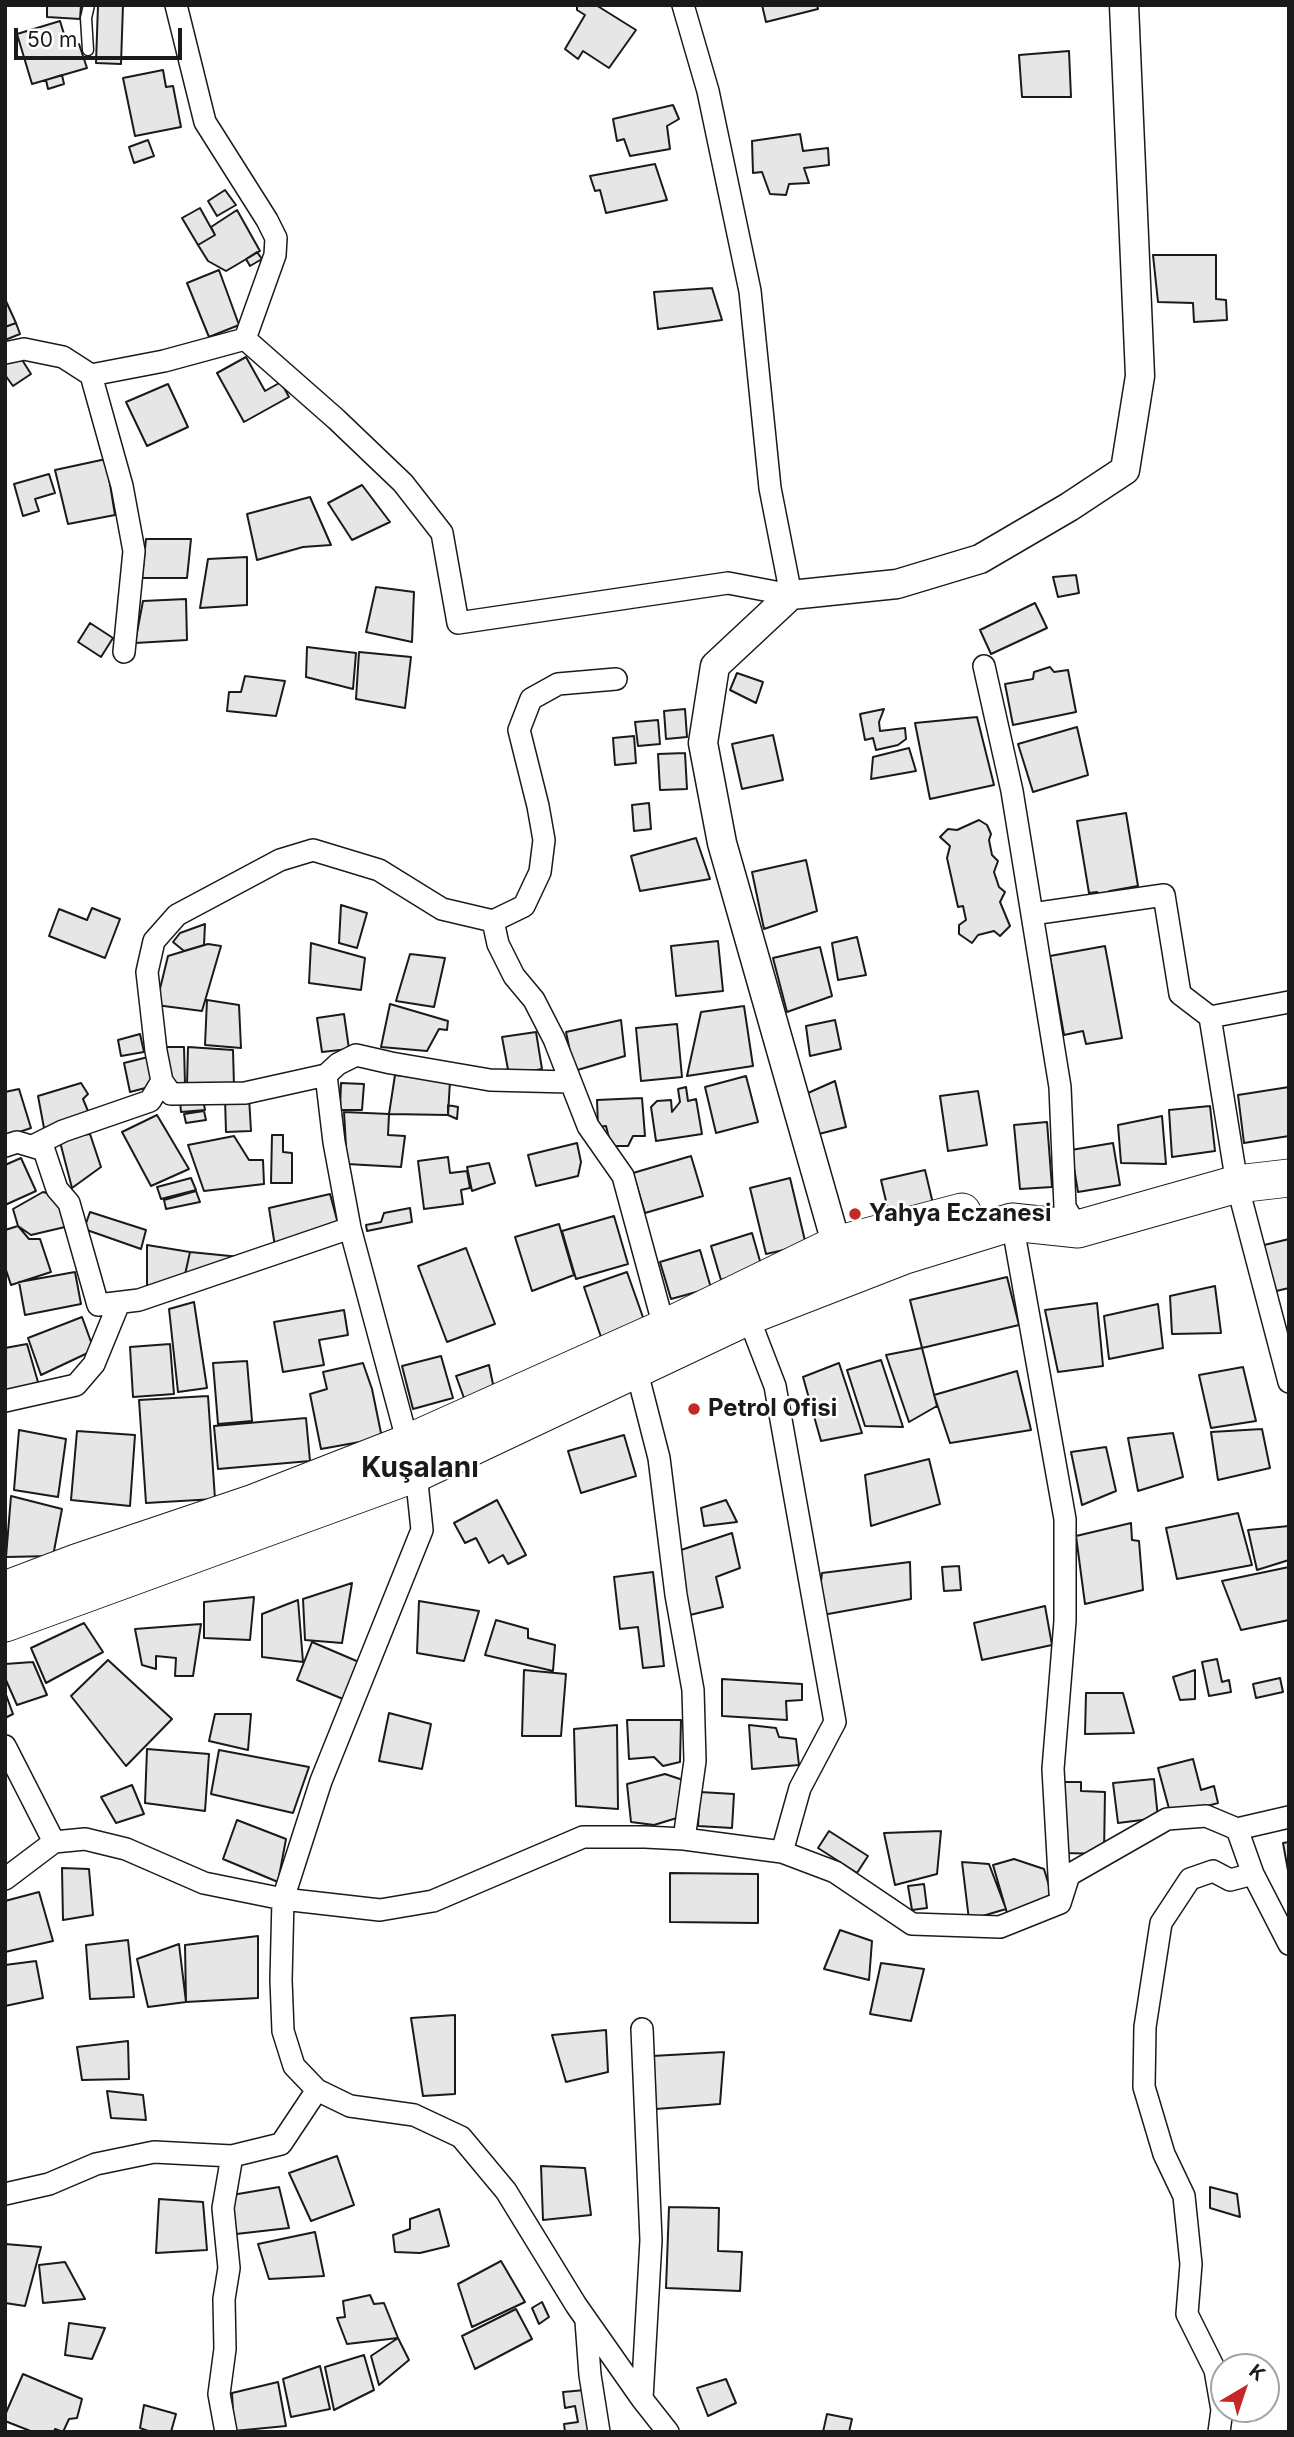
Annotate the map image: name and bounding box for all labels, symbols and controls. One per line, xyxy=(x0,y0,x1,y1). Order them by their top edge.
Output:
scale bar xyxy=(18,14,186,58)
text: 50 m xyxy=(27,27,77,52)
place label: Yahya Eczanesi xyxy=(869,1200,1051,1228)
marker: Yahya Eczanesi xyxy=(847,1206,863,1222)
place label: Petrol Ofisi xyxy=(708,1395,837,1423)
marker: Petrol Ofisi xyxy=(686,1401,702,1417)
district label: Kuşalanı xyxy=(361,1452,479,1486)
north arrow xyxy=(1210,2353,1280,2423)
text: K xyxy=(1245,2360,1270,2386)

